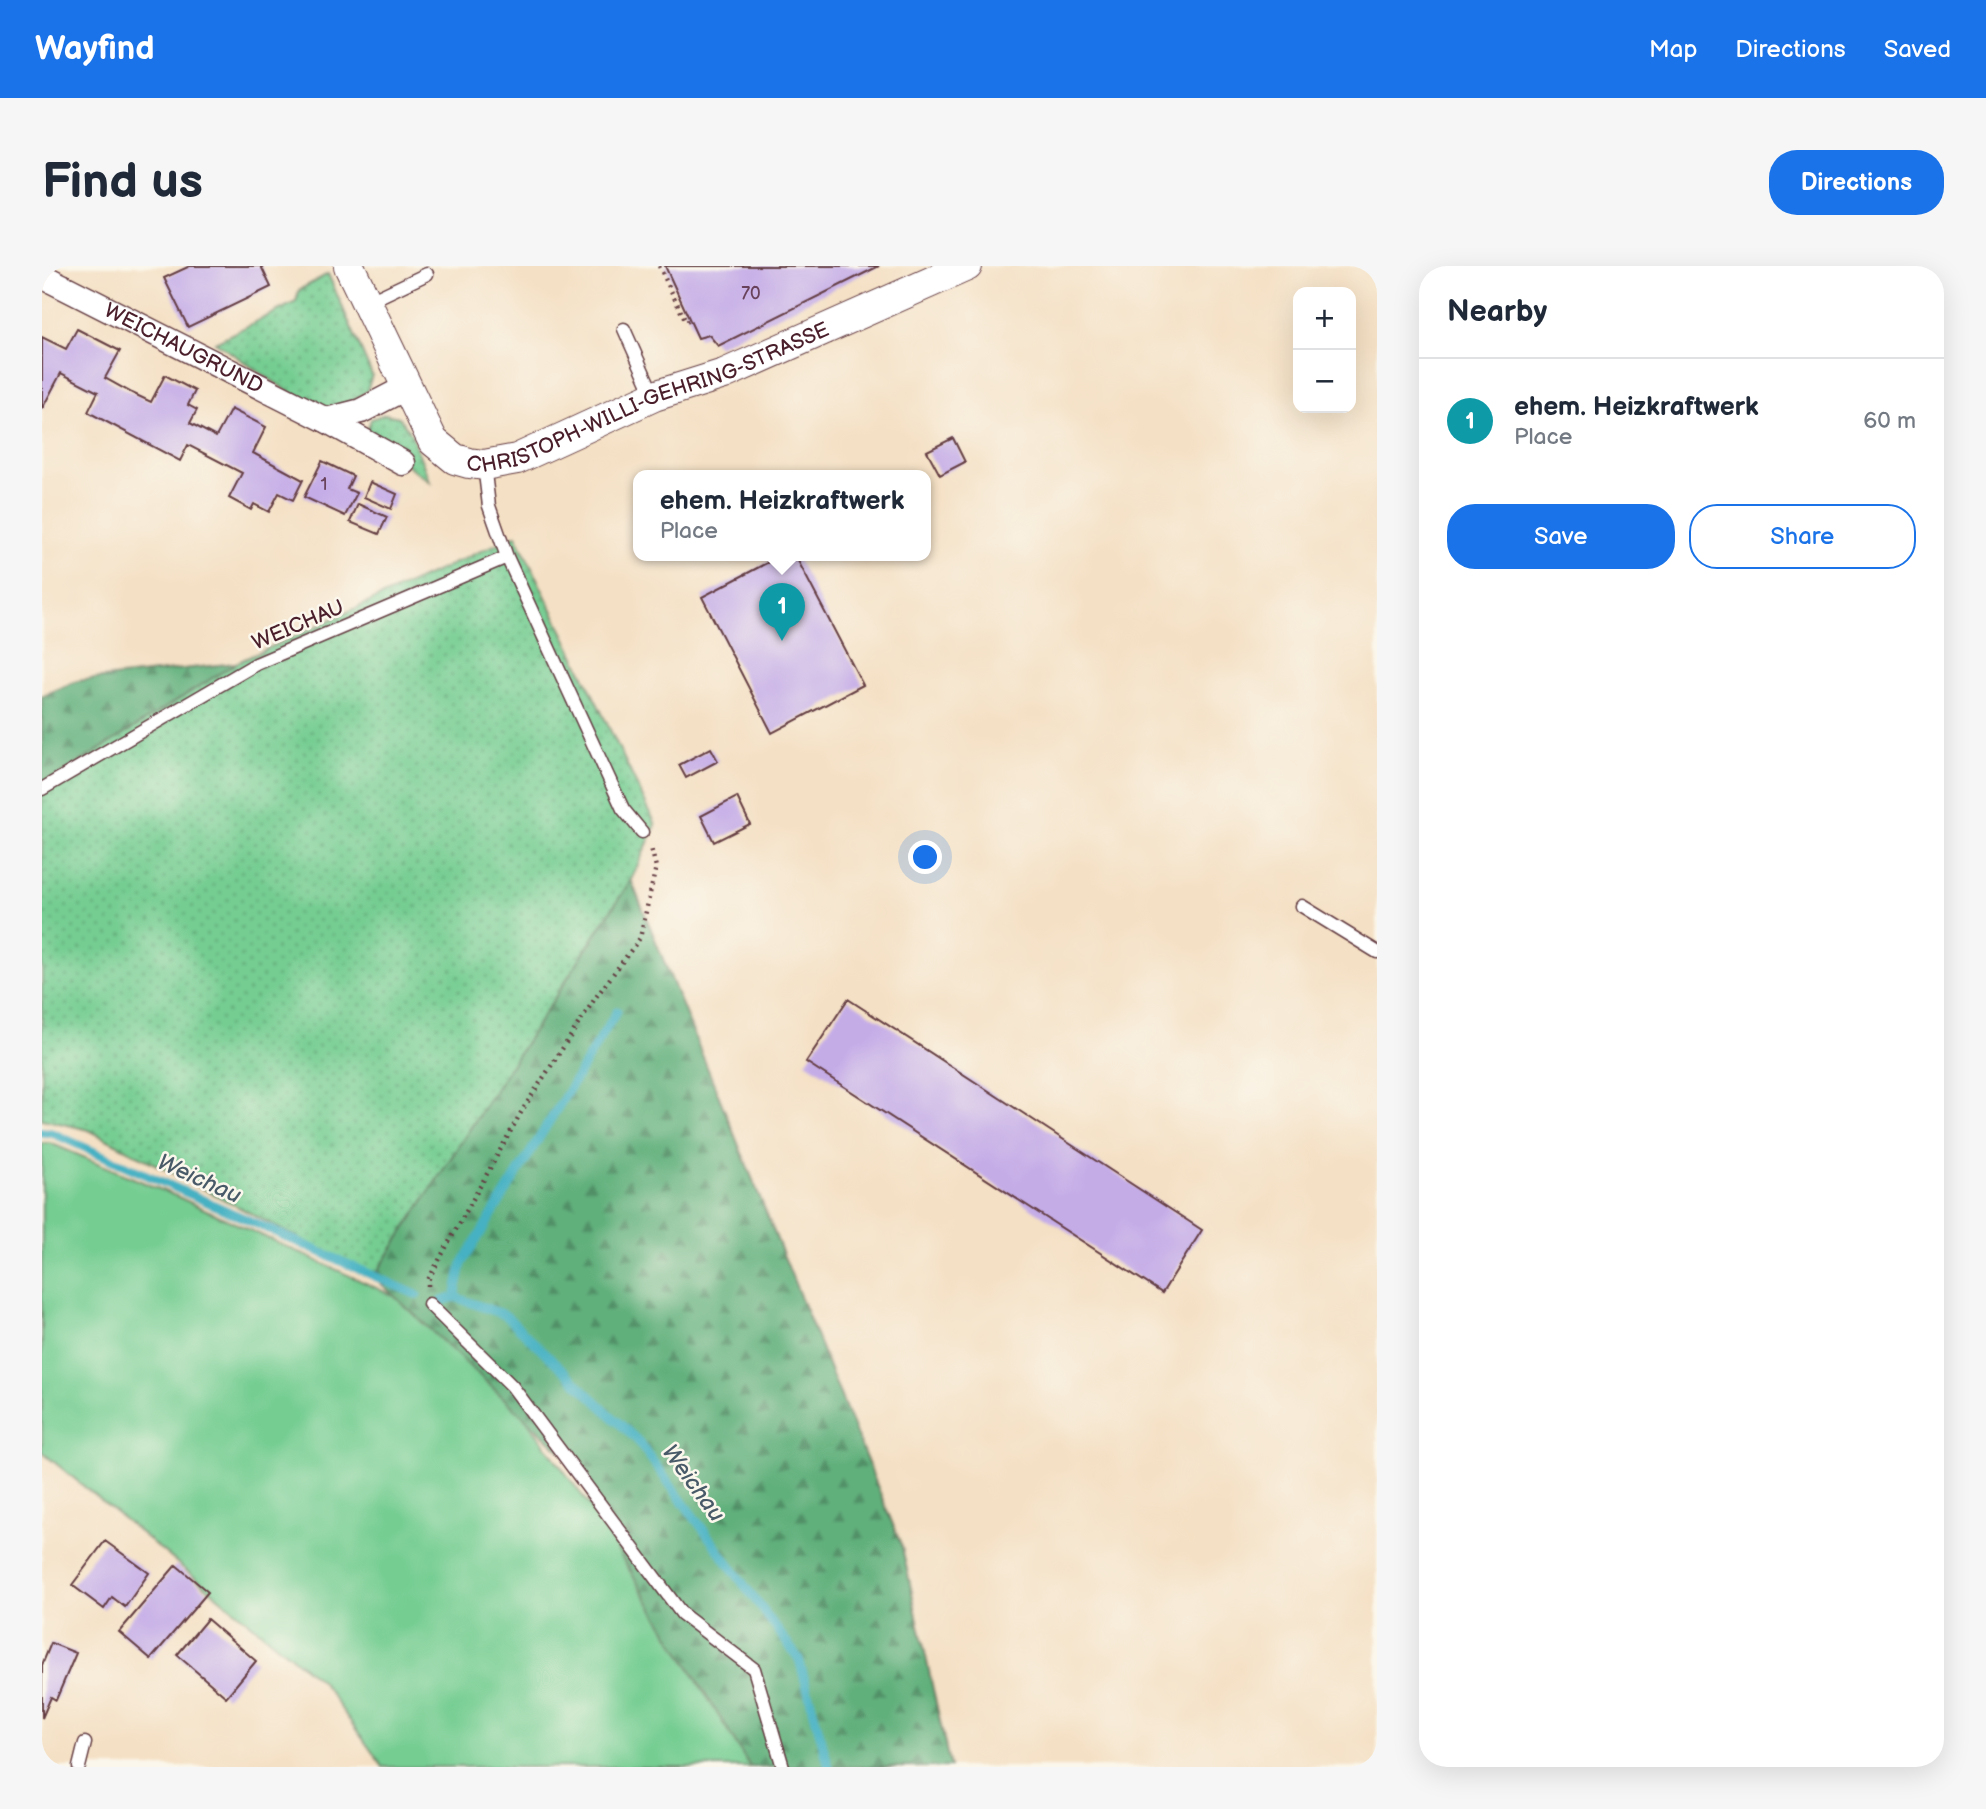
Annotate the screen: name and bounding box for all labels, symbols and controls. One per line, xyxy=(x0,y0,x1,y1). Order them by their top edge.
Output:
text: Wayfind xyxy=(35,29,154,69)
text: Map xyxy=(1649,35,1697,64)
text: Directions xyxy=(1735,35,1846,64)
text: Saved xyxy=(1884,35,1951,64)
button: Directions xyxy=(1769,150,1944,215)
text: Find us xyxy=(42,153,203,212)
house number: 70 xyxy=(741,283,761,304)
map controls xyxy=(1293,287,1356,413)
button: + xyxy=(1293,287,1356,350)
text: Nearby xyxy=(1447,294,1547,330)
street label: WEICHAUGRUND xyxy=(100,297,267,399)
street label: CHRISTOPH-WILLI-GEHRING-STRASSE xyxy=(465,317,833,478)
button: − xyxy=(1293,350,1356,413)
text: ehem. Heizkraftwerk xyxy=(1514,392,1759,423)
text: 1 xyxy=(1465,407,1475,435)
text: 60 m xyxy=(1863,407,1916,435)
text: Place xyxy=(1514,423,1572,451)
popup xyxy=(633,470,931,561)
house number: 1 xyxy=(321,474,327,495)
text: ehem. Heizkraftwerk xyxy=(660,486,904,517)
button: Save xyxy=(1447,504,1675,569)
button: Share xyxy=(1689,504,1916,569)
text: Place xyxy=(660,517,718,545)
pin: 1 xyxy=(759,583,805,641)
street label: WEICHAU xyxy=(248,594,348,656)
your location xyxy=(908,840,942,874)
water label: Weichau xyxy=(153,1148,245,1210)
water label: Weichau xyxy=(656,1439,731,1527)

